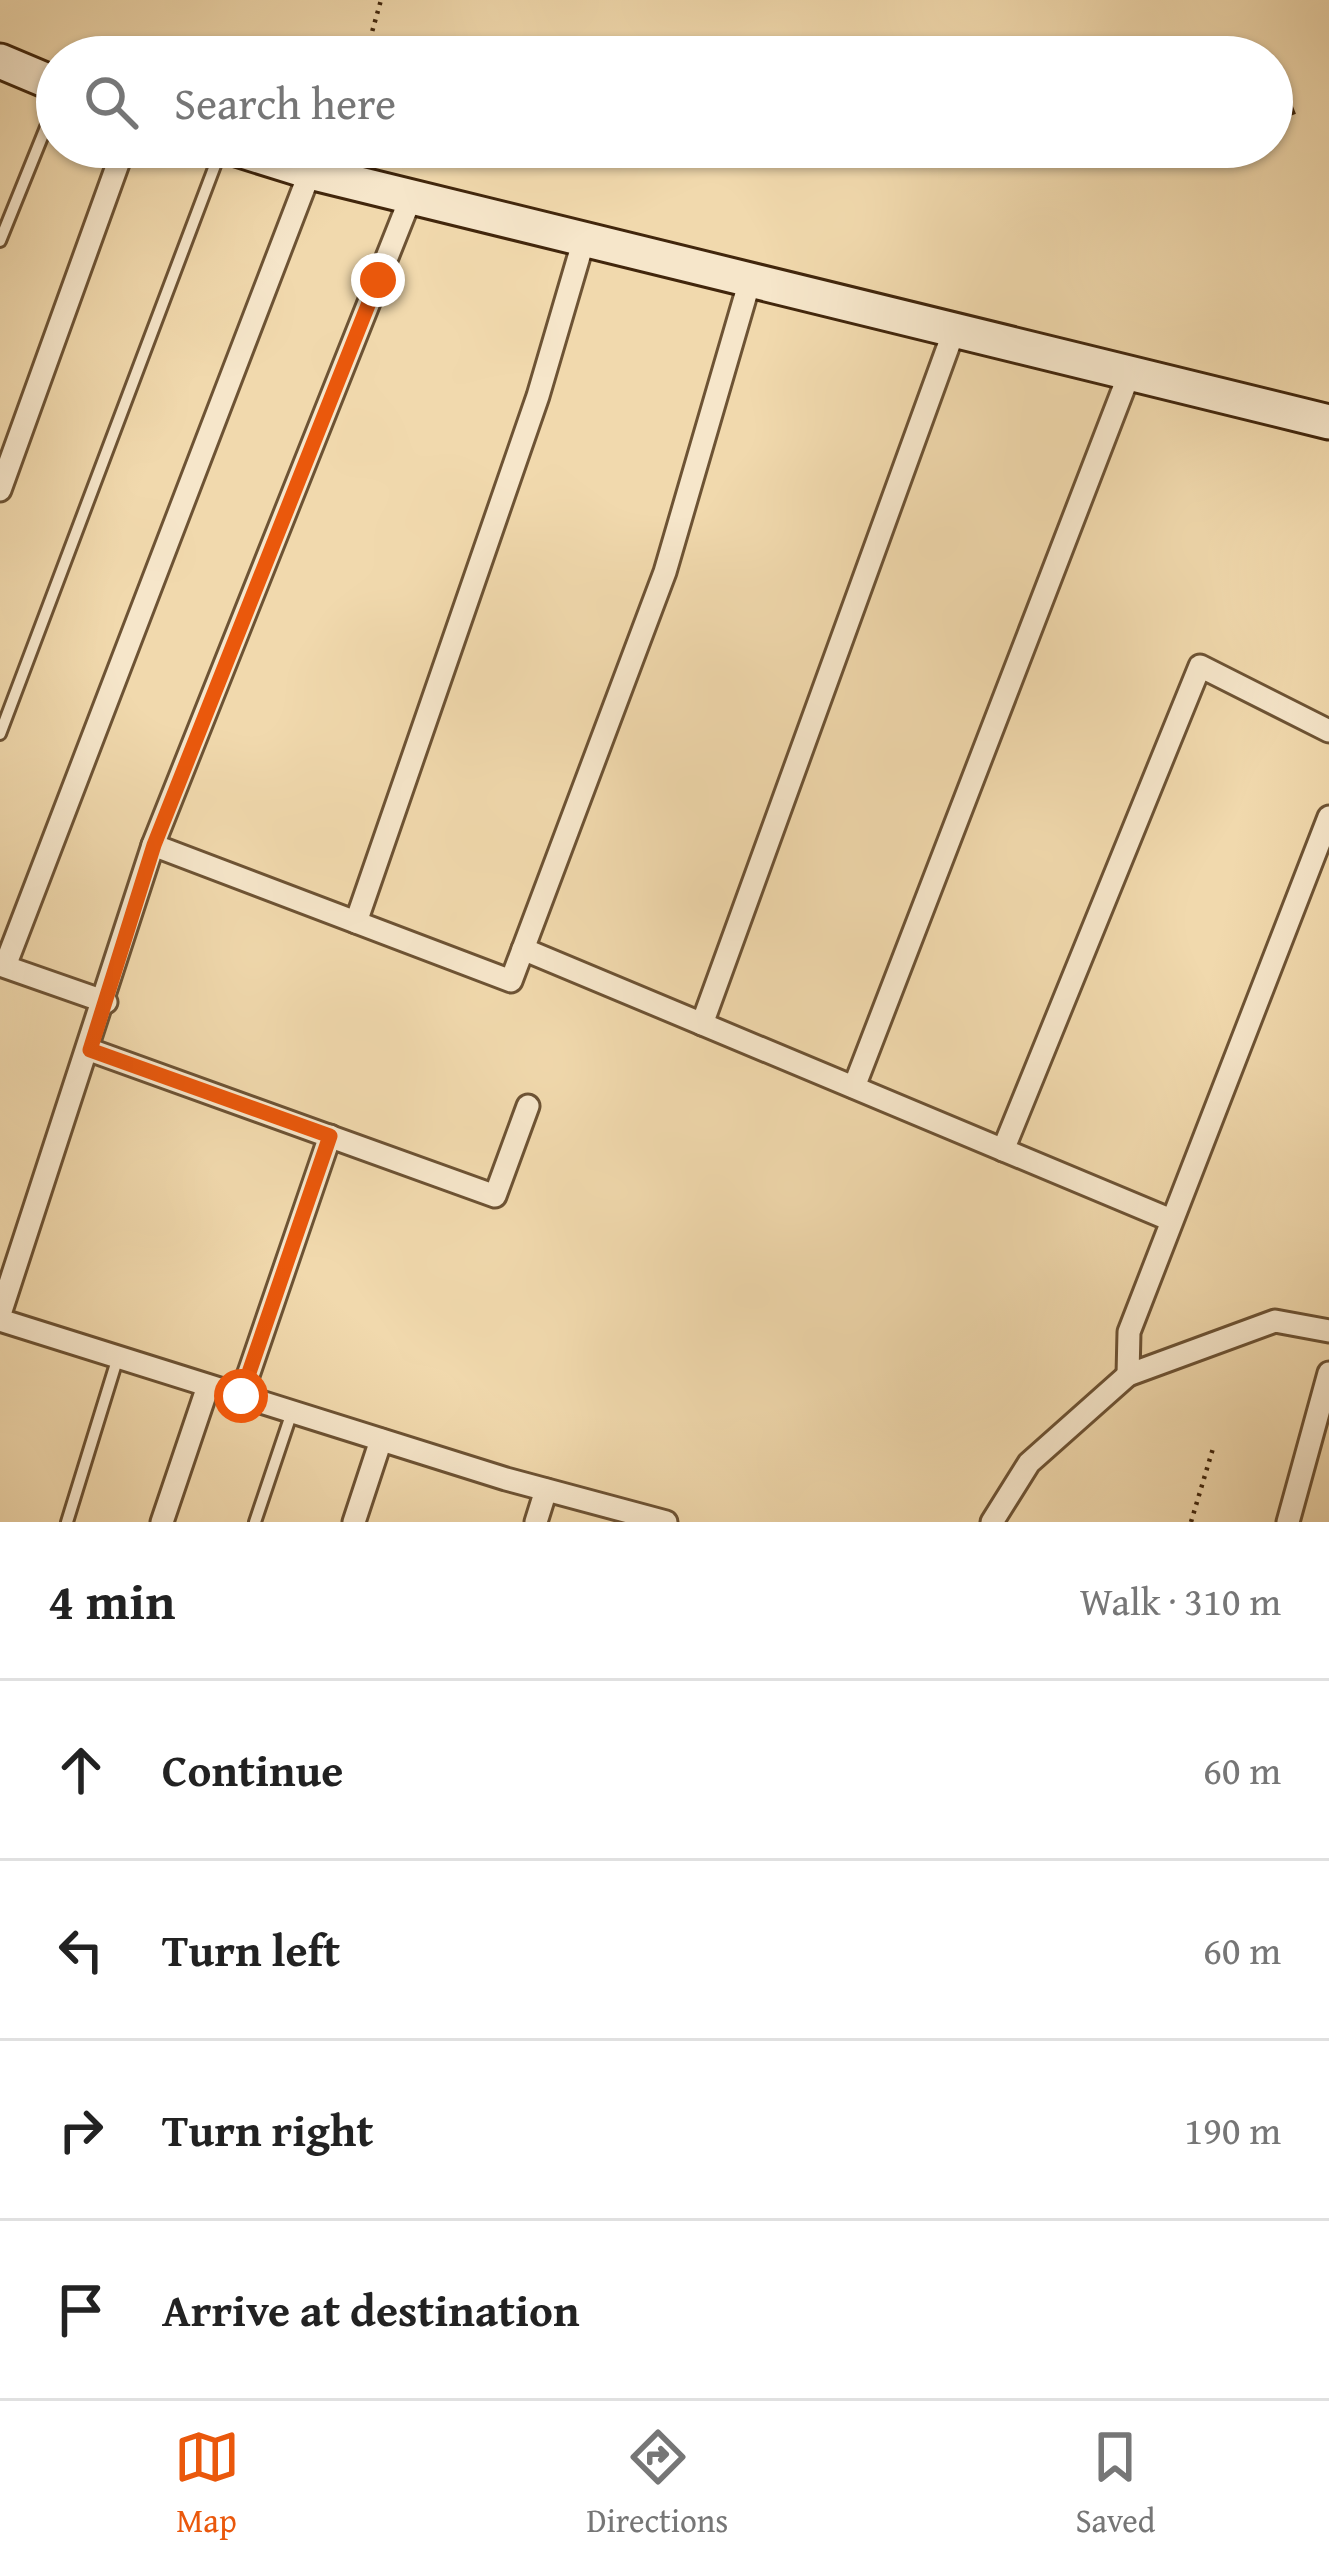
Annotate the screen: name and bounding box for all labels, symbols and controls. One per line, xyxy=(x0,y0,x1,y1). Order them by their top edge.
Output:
search box xyxy=(36,36,1293,168)
icon: search xyxy=(78,69,144,135)
text: Search here xyxy=(174,70,396,135)
route end xyxy=(351,253,405,307)
route start xyxy=(214,1369,268,1423)
text: 4 min xyxy=(48,1563,175,1638)
text: Walk · 310 m xyxy=(1080,1572,1281,1629)
icon: ahead xyxy=(48,1737,114,1803)
text: Continue xyxy=(162,1737,343,1802)
text: 60 m xyxy=(1203,1741,1281,1798)
icon: left xyxy=(48,1917,114,1983)
text: Turn left xyxy=(162,1917,340,1982)
text: 60 m xyxy=(1203,1921,1281,1978)
icon: right xyxy=(48,2097,114,2163)
text: Turn right xyxy=(162,2097,374,2162)
text: 190 m xyxy=(1184,2101,1281,2158)
icon: arrive xyxy=(48,2277,114,2343)
text: Arrive at destination xyxy=(162,2277,580,2342)
tab: Map xyxy=(174,2424,240,2544)
tab: Directions xyxy=(587,2424,728,2544)
tab: Saved xyxy=(1076,2424,1155,2544)

